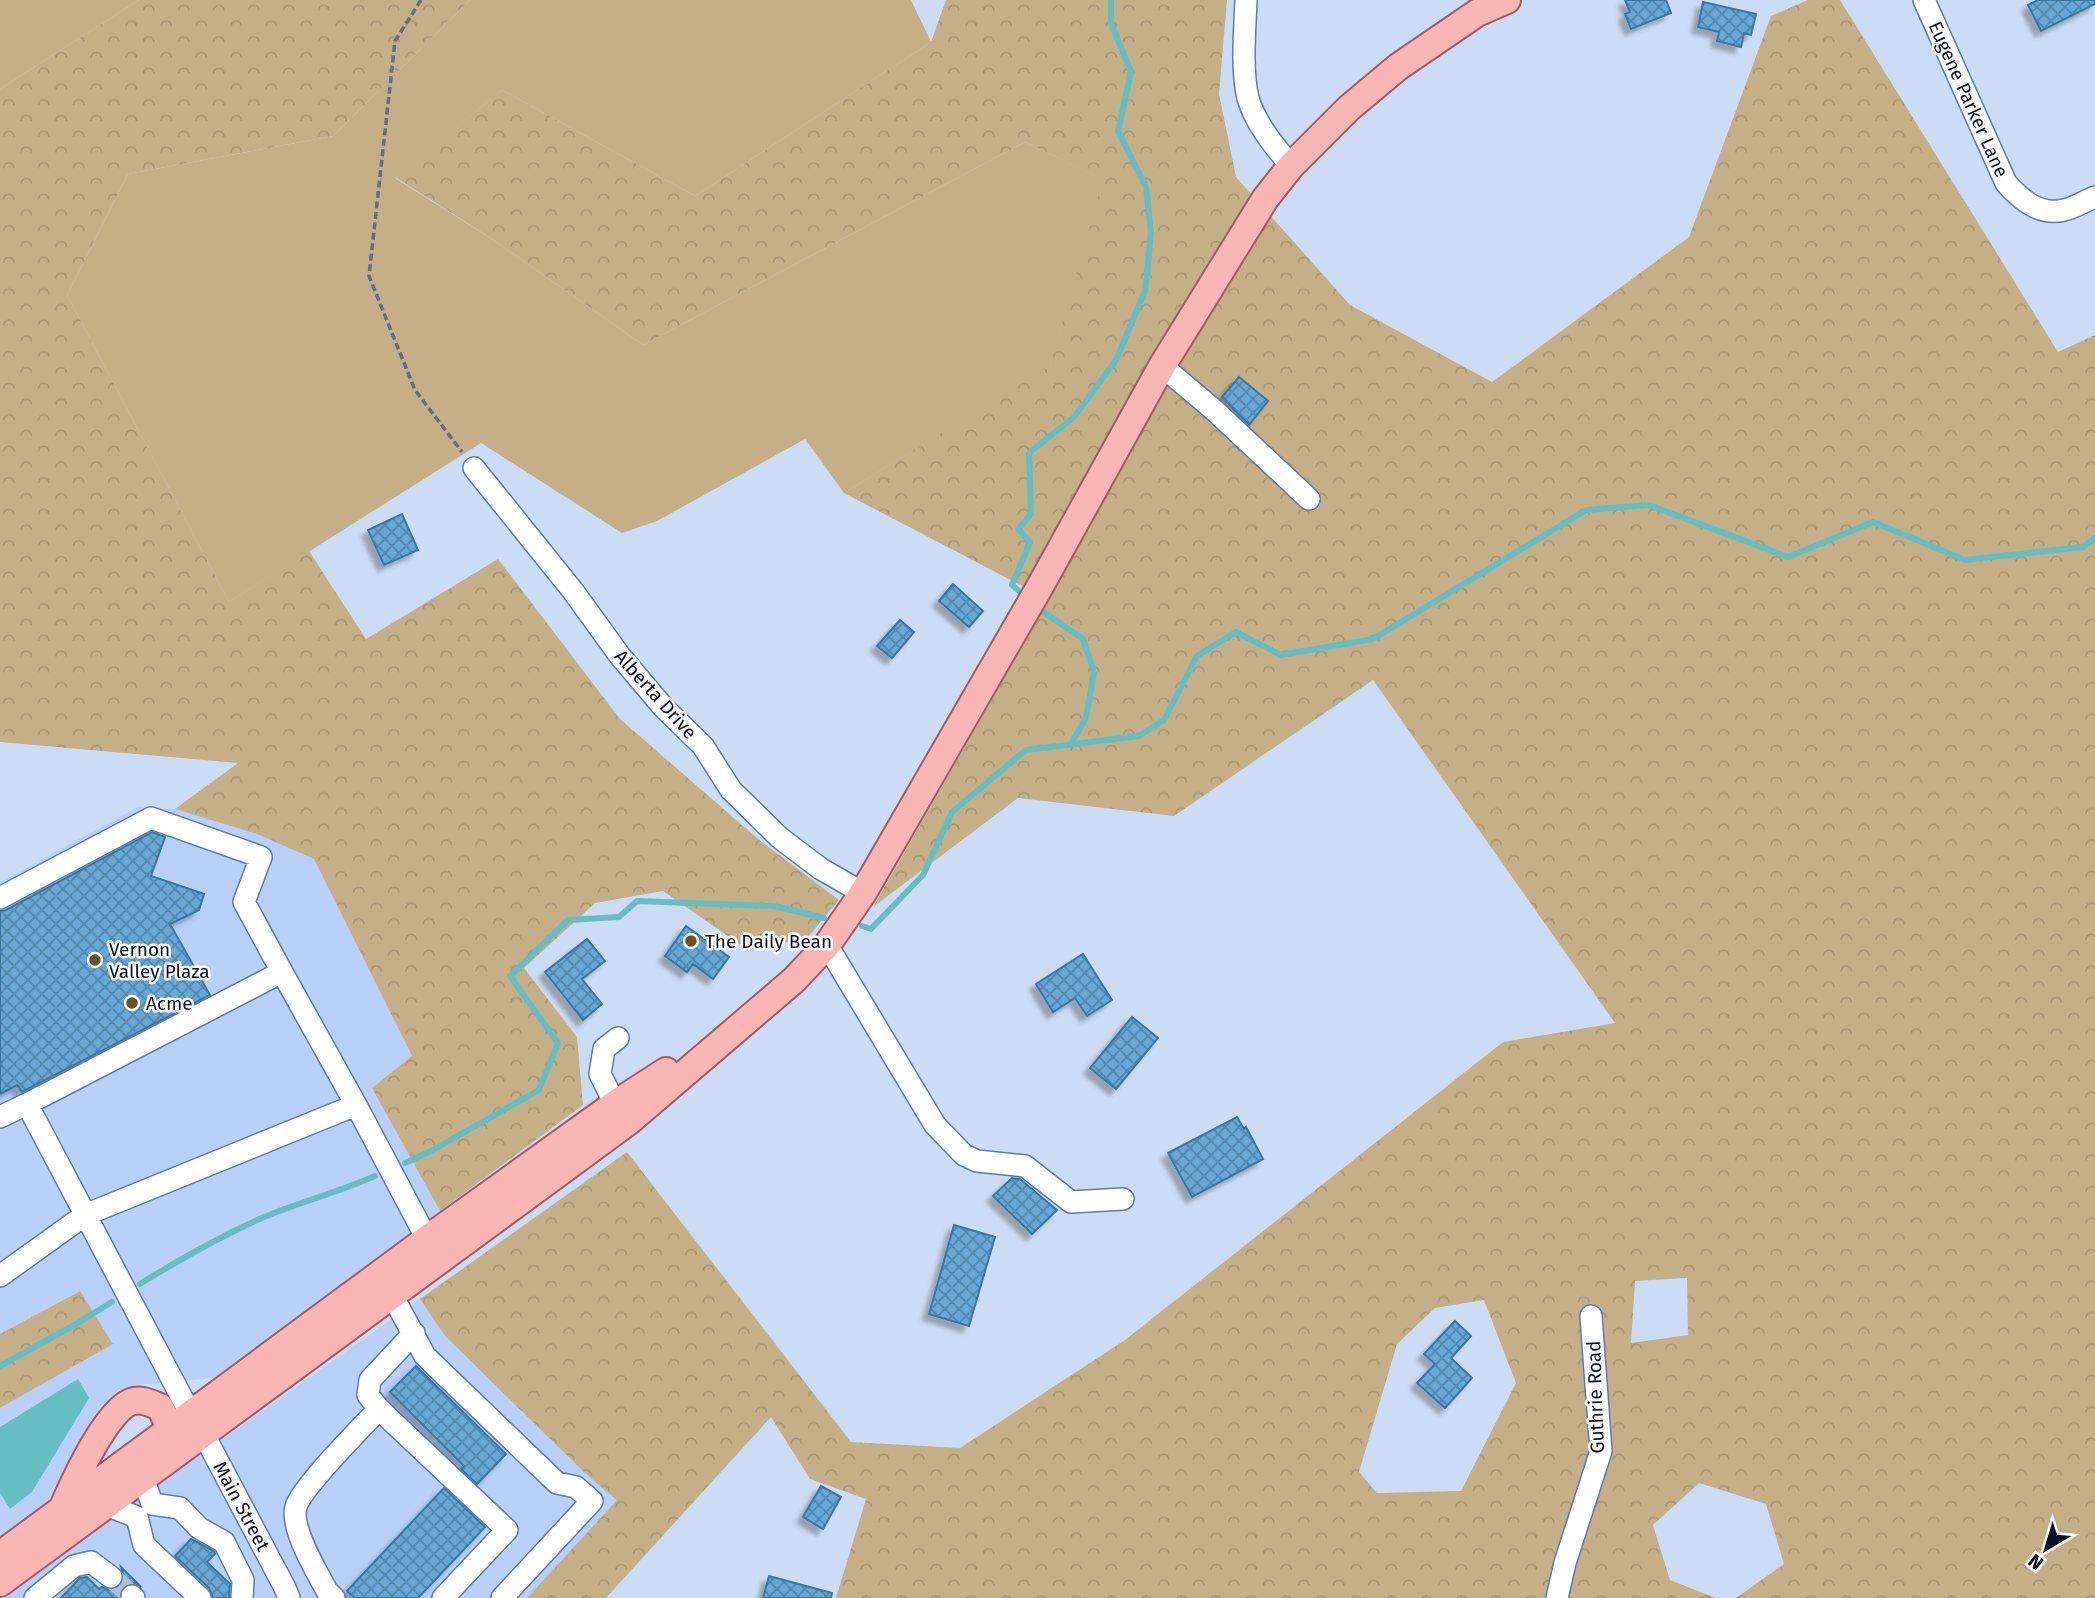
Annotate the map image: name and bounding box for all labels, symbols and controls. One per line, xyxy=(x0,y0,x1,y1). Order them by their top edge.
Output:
street label: Eugene Parker Lane xyxy=(1924,18,2013,181)
street label: Alberta Drive xyxy=(610,645,702,744)
place label: The Daily Bean xyxy=(705,930,832,953)
marker: The Daily Bean xyxy=(683,933,699,949)
place label: Vernon Valley Plaza xyxy=(109,938,210,983)
marker: Vernon Valley Plaza xyxy=(87,952,103,968)
place label: Acme xyxy=(146,992,193,1015)
marker: Acme xyxy=(124,995,140,1011)
street label: Guthrie Road xyxy=(1582,1340,1609,1454)
street label: Main Street xyxy=(208,1457,275,1555)
north arrow xyxy=(2011,1514,2081,1584)
text: N xyxy=(2024,1549,2048,1575)

